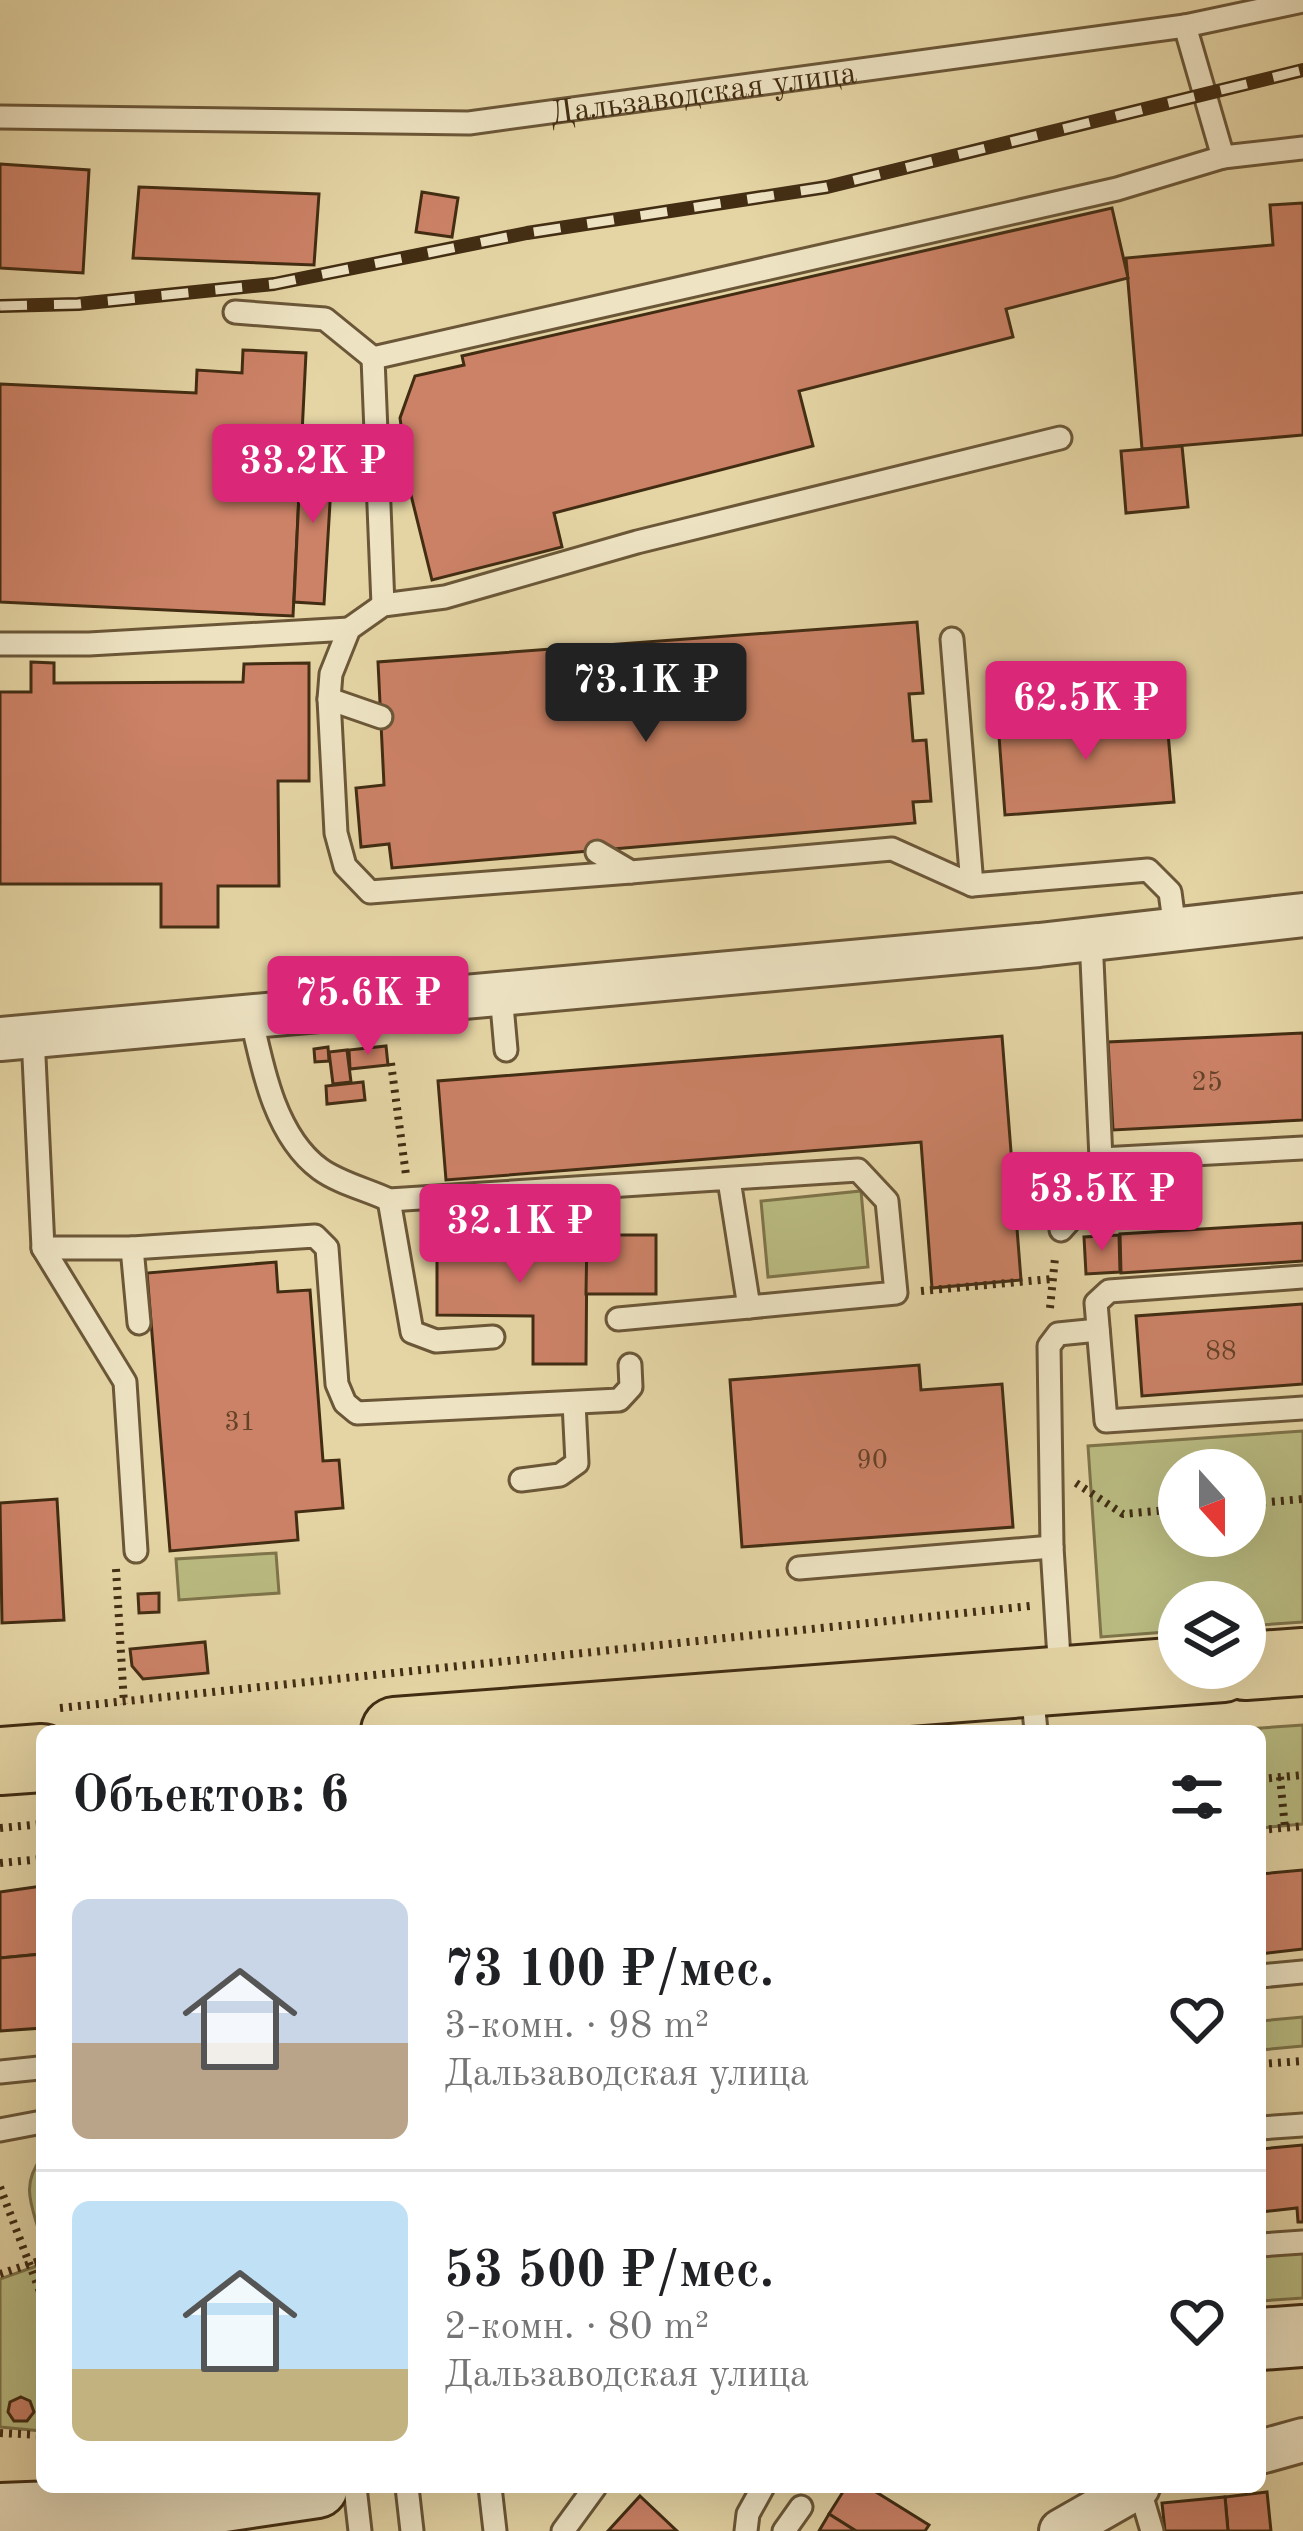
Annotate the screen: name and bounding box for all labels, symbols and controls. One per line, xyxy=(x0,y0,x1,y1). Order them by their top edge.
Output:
street label: Дальзаводская улица xyxy=(548,58,859,132)
pin: 33.2K ₽ xyxy=(202,424,424,526)
text: 33.2K ₽ xyxy=(239,443,387,482)
pin: 73.1K ₽ xyxy=(535,643,757,745)
pin: 62.5K ₽ xyxy=(975,661,1197,763)
text: 73.1K ₽ xyxy=(572,662,720,701)
text: 62.5K ₽ xyxy=(1012,680,1160,719)
pin: 75.6K ₽ xyxy=(257,956,479,1058)
text: 75.6K ₽ xyxy=(294,975,442,1014)
house number: 25 xyxy=(1191,1069,1223,1096)
pin: 53.5K ₽ xyxy=(991,1152,1213,1254)
text: 53.5K ₽ xyxy=(1028,1171,1176,1210)
pin: 32.1K ₽ xyxy=(409,1184,631,1286)
text: 32.1K ₽ xyxy=(446,1203,594,1242)
house number: 88 xyxy=(1205,1338,1237,1365)
house number: 31 xyxy=(224,1409,256,1436)
house number: 90 xyxy=(856,1447,888,1474)
north arrow xyxy=(1158,1449,1266,1557)
map controls xyxy=(1158,1449,1266,1689)
button: layers xyxy=(1158,1581,1266,1689)
icon: filters xyxy=(1164,1764,1230,1830)
text: Объектов: 6 xyxy=(72,1772,349,1823)
text: 73 100 ₽/мес. xyxy=(444,1946,774,1997)
icon: home xyxy=(168,1947,312,2091)
icon: heart xyxy=(1164,1986,1230,2052)
text: 3-комн. · 98 m² xyxy=(444,2007,709,2046)
text: Дальзаводская улица xyxy=(444,2055,809,2094)
text: 53 500 ₽/мес. xyxy=(444,2247,774,2298)
icon: home xyxy=(168,2249,312,2393)
icon: heart xyxy=(1164,2288,1230,2354)
text: 2-комн. · 80 m² xyxy=(444,2308,709,2347)
text: Дальзаводская улица xyxy=(444,2356,809,2395)

